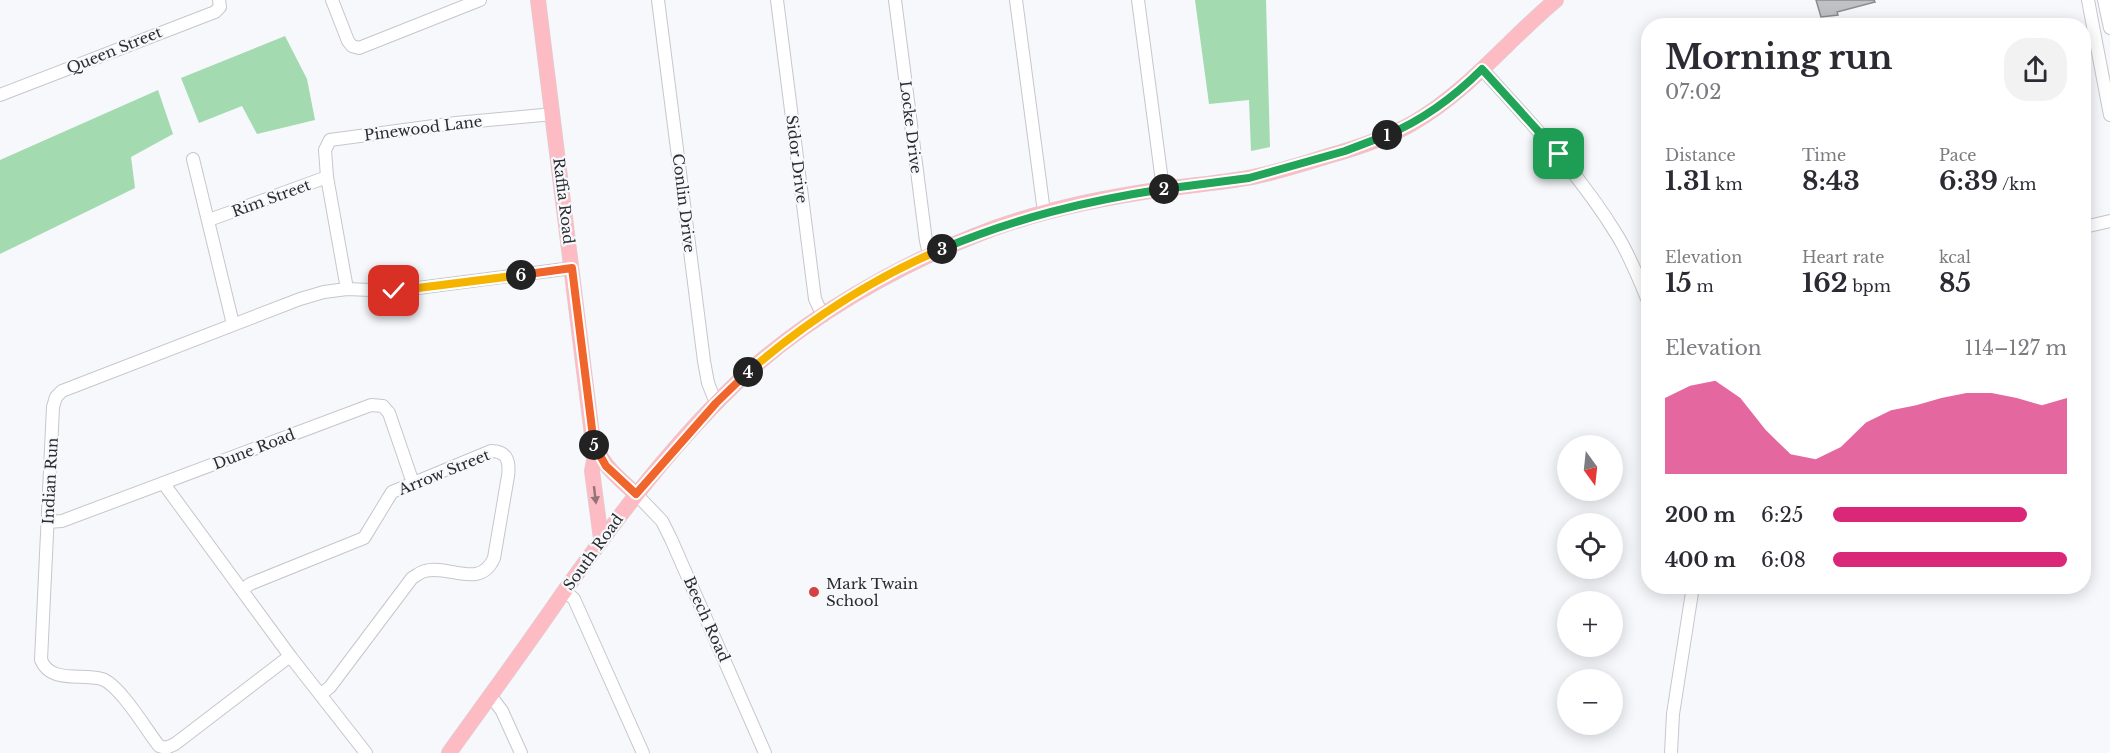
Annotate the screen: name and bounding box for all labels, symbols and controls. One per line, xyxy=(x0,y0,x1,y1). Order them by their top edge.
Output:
street label: Queen Street xyxy=(64,22,165,78)
text: Morning run xyxy=(1665,37,1893,78)
button: share xyxy=(2004,38,2067,101)
street label: Locke Drive xyxy=(896,80,926,174)
text: 07:02 xyxy=(1665,80,1722,104)
street label: Pinewood Lane xyxy=(363,111,483,145)
street label: Sidor Drive xyxy=(782,114,812,204)
pin: 1 xyxy=(1372,120,1402,150)
text: 1 xyxy=(1384,125,1390,145)
pin xyxy=(1533,128,1584,179)
icon: arrive xyxy=(1542,137,1575,170)
text: Distance xyxy=(1665,145,1736,165)
text: Time xyxy=(1802,145,1846,165)
text: Pace xyxy=(1939,145,1976,165)
street label: Conlin Drive xyxy=(668,152,700,254)
street label: Raffia Road xyxy=(549,157,579,245)
text: 1.31 xyxy=(1665,165,1711,197)
text: 8:43 xyxy=(1802,165,1860,197)
text: 6:39 xyxy=(1939,165,1998,197)
pin: 2 xyxy=(1149,174,1179,204)
text: km xyxy=(1711,174,1743,194)
text: /km xyxy=(1998,174,2036,194)
street label: Rim Street xyxy=(229,175,313,221)
text: 2 xyxy=(1159,179,1169,199)
pin: 3 xyxy=(927,234,957,264)
text: 3 xyxy=(937,239,947,259)
text: Elevation xyxy=(1665,247,1742,267)
text: Heart rate xyxy=(1802,247,1884,267)
text: kcal xyxy=(1939,247,1971,267)
pin: 6 xyxy=(506,260,536,290)
pin xyxy=(368,265,419,316)
text: 6 xyxy=(516,265,526,285)
text: 15 xyxy=(1665,267,1692,299)
text: 162 xyxy=(1802,267,1848,299)
text: 85 xyxy=(1939,267,1971,299)
icon: check xyxy=(377,274,410,307)
text: m xyxy=(1692,276,1714,296)
text: bpm xyxy=(1848,276,1891,296)
text: Elevation xyxy=(1665,336,1762,360)
text: 114–127 m xyxy=(1965,336,2067,360)
pin: 4 xyxy=(733,357,763,387)
text: 4 xyxy=(743,362,753,382)
street label: Dune Road xyxy=(210,425,298,473)
pin: 5 xyxy=(579,430,609,460)
text: 5 xyxy=(589,435,599,455)
north arrow xyxy=(1557,435,1623,501)
map controls xyxy=(1557,435,1623,735)
street label: Indian Run xyxy=(38,437,62,525)
street label: Arrow Street xyxy=(395,445,493,499)
one-way arrow xyxy=(591,485,600,504)
text: 200 m xyxy=(1665,503,1736,527)
text: 6:25 xyxy=(1761,503,1803,527)
street label: South Road xyxy=(559,510,627,594)
button: locate xyxy=(1557,513,1623,579)
text: 400 m xyxy=(1665,548,1736,572)
text: 6:08 xyxy=(1761,548,1806,572)
street label: Beech Road xyxy=(680,573,734,665)
place label: Mark Twain School xyxy=(826,574,918,610)
marker: Mark Twain School xyxy=(807,585,821,599)
button: + xyxy=(1557,591,1623,657)
button: − xyxy=(1557,669,1623,735)

